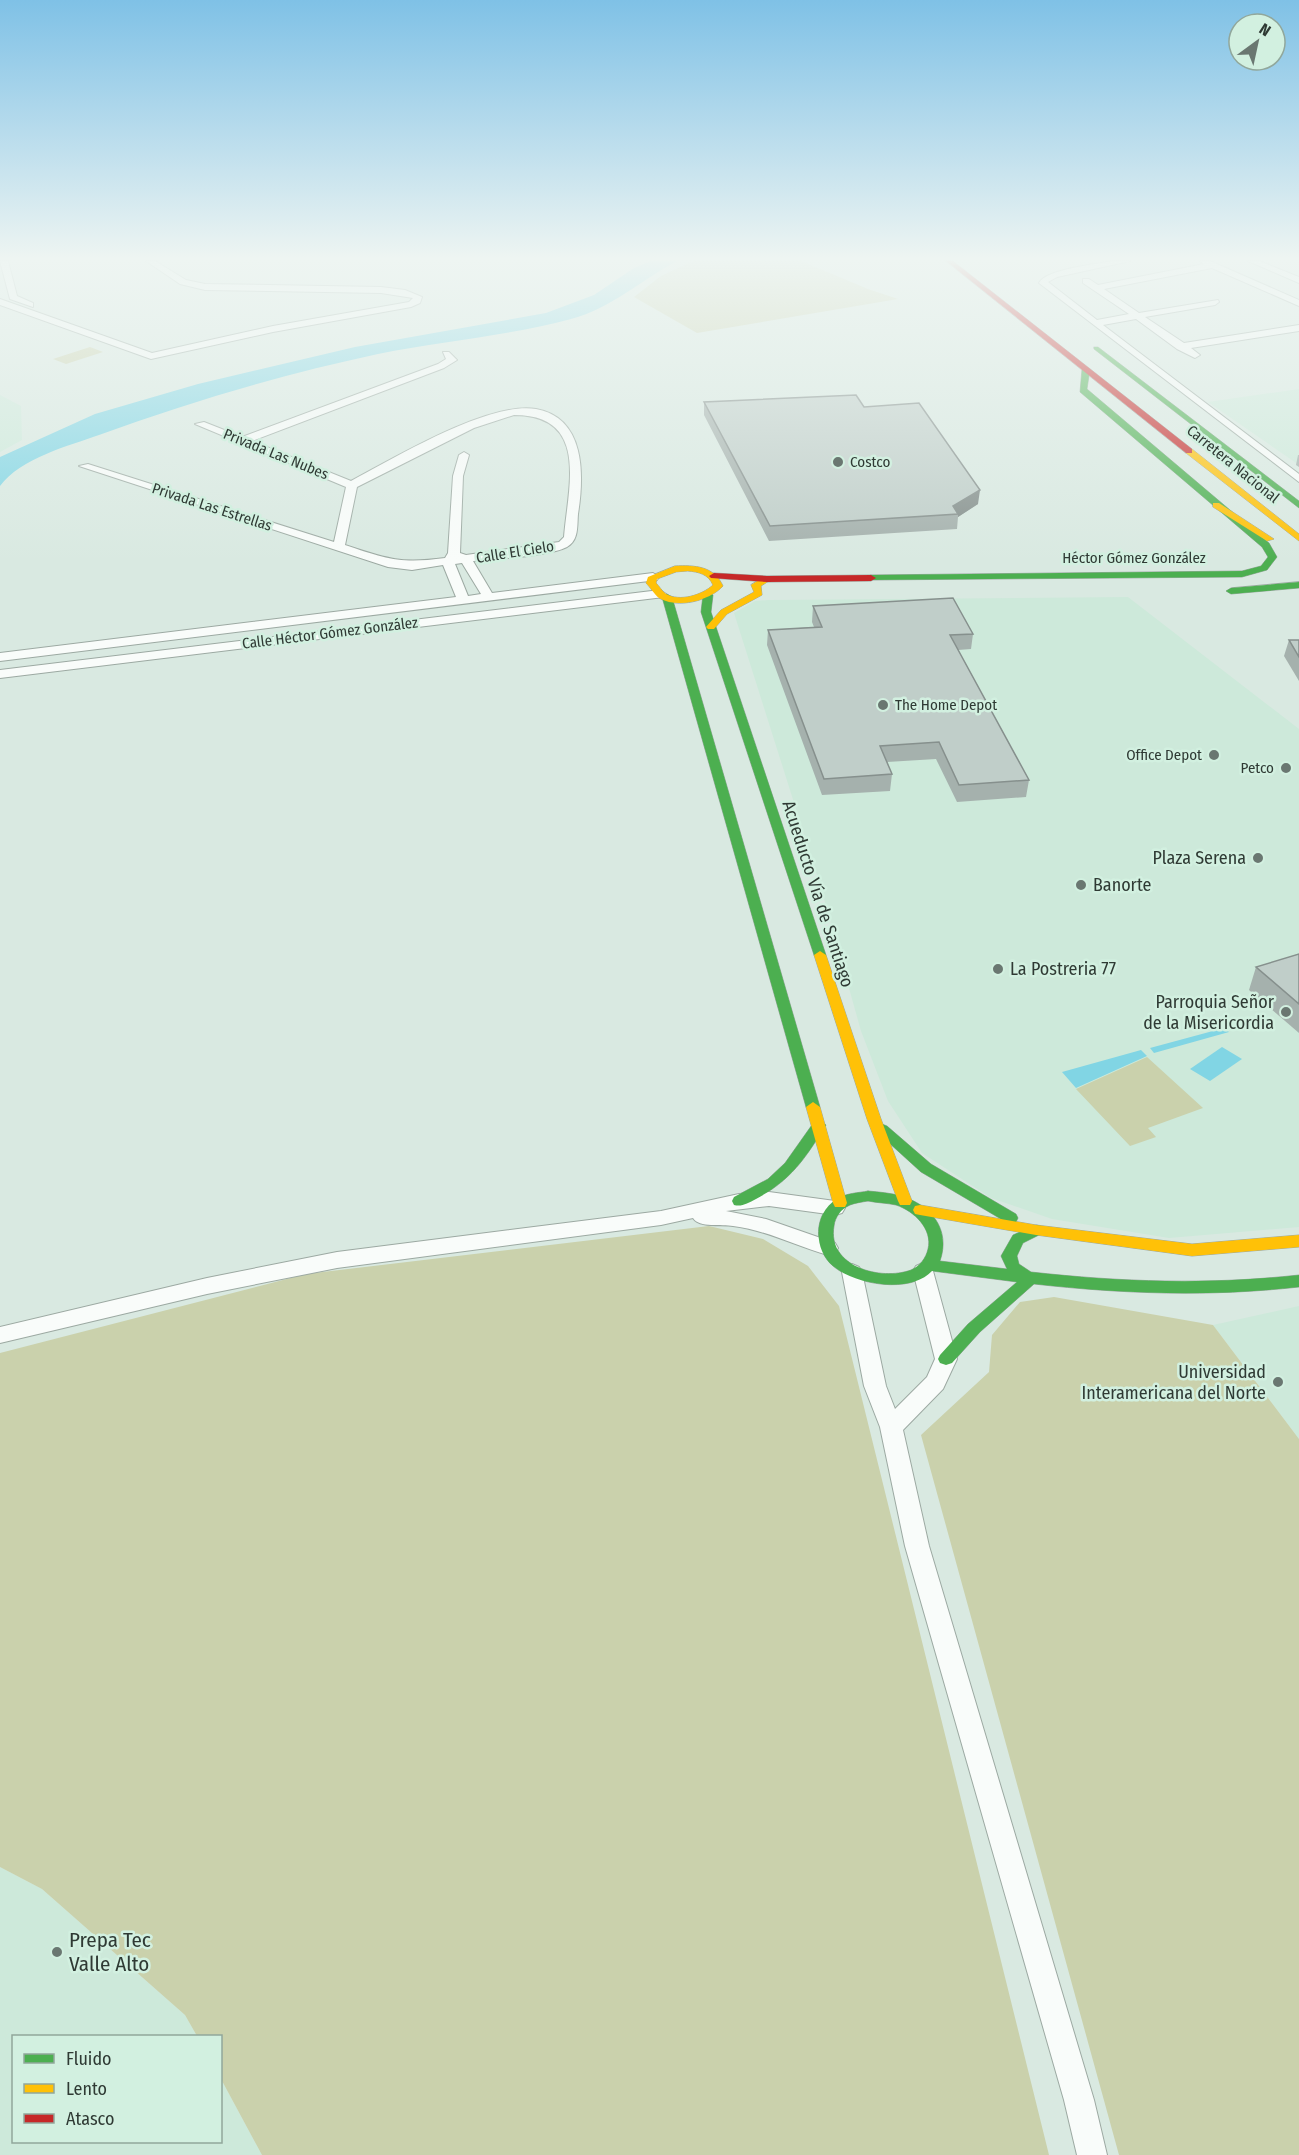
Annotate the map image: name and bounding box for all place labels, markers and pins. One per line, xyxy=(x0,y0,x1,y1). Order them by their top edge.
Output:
place label: Costco xyxy=(850,453,890,471)
marker: Costco xyxy=(831,455,845,469)
place label: The Home Depot xyxy=(895,696,997,714)
marker: The Home Depot xyxy=(876,698,890,712)
place label: Office Depot xyxy=(1126,746,1202,764)
marker: Office Depot xyxy=(1207,748,1221,762)
place label: Petco xyxy=(1240,759,1274,777)
marker: Petco xyxy=(1279,761,1293,775)
place label: Plaza Serena xyxy=(1153,847,1246,869)
marker: Plaza Serena xyxy=(1251,851,1265,865)
place label: Banorte xyxy=(1093,874,1152,896)
marker: Banorte xyxy=(1074,878,1088,892)
place label: La Postreria 77 xyxy=(1010,958,1116,980)
marker: La Postreria 77 xyxy=(991,962,1005,976)
place label: Parroquia Señor de la Misericordia xyxy=(1143,991,1275,1034)
marker: Parroquia Señor de la Misericordia xyxy=(1279,1005,1293,1019)
place label: Universidad Interamericana del Norte xyxy=(1082,1361,1266,1404)
marker: Universidad Interamericana del Norte xyxy=(1271,1375,1285,1389)
place label: Prepa Tec Valle Alto xyxy=(69,1927,151,1977)
marker: Prepa Tec Valle Alto xyxy=(50,1945,64,1959)

